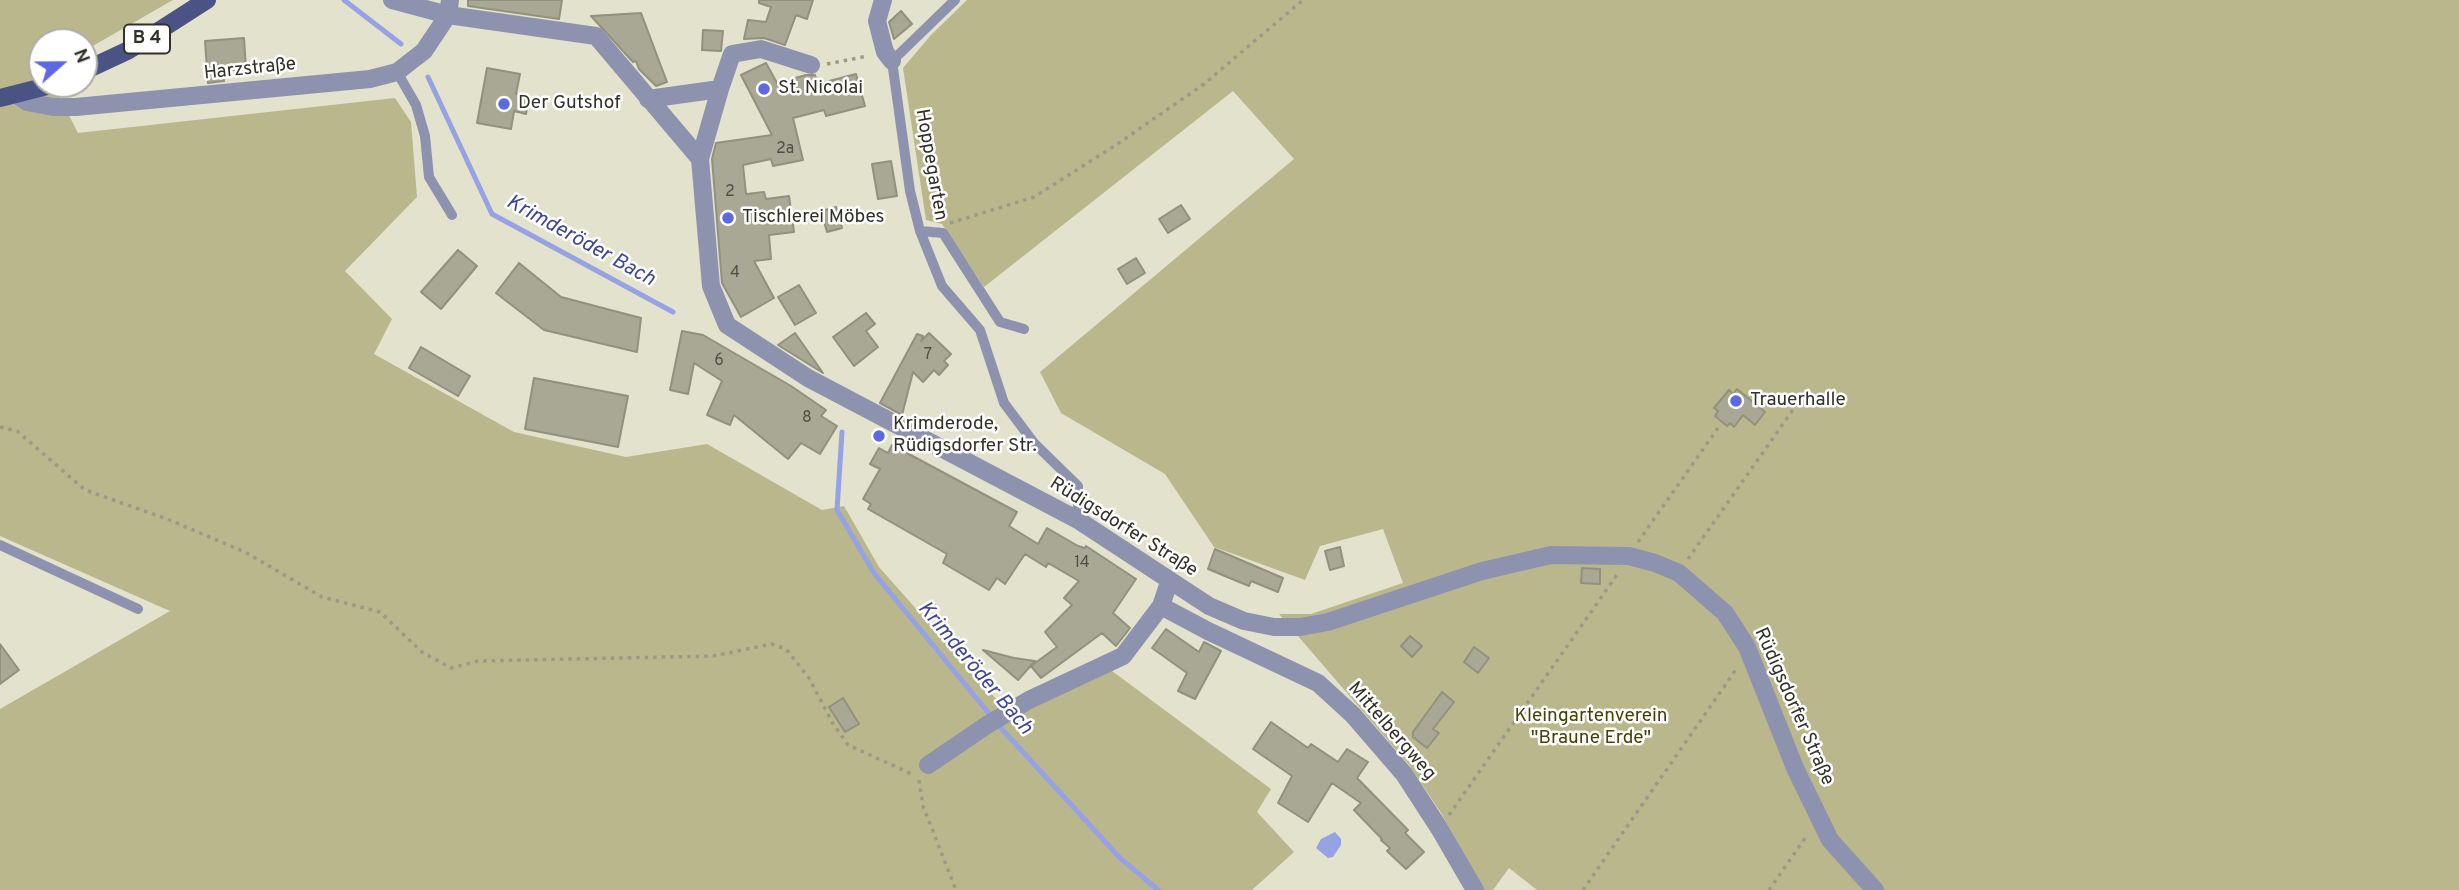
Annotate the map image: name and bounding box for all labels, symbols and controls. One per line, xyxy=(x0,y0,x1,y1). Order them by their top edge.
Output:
road number: B 4 xyxy=(124,24,170,54)
north arrow xyxy=(28,28,98,98)
text: N xyxy=(67,46,94,67)
street label: Harzstraße xyxy=(203,54,297,86)
place label: St. Nicolai xyxy=(778,78,863,100)
marker: St. Nicolai xyxy=(756,81,772,97)
place label: Der Gutshof xyxy=(518,93,620,115)
marker: Der Gutshof xyxy=(496,96,512,112)
street label: Hoppegarten xyxy=(909,107,951,223)
house number: 2a xyxy=(776,140,794,160)
house number: 2 xyxy=(725,183,735,203)
water label: Krimderöder Bach xyxy=(501,191,659,293)
place label: Tischlerei Möbes xyxy=(742,207,884,229)
marker: Tischlerei Möbes xyxy=(720,210,736,226)
house number: 4 xyxy=(730,264,740,284)
house number: 7 xyxy=(924,346,932,366)
house number: 6 xyxy=(714,352,724,372)
place label: Trauerhalle xyxy=(1750,390,1846,412)
marker: Trauerhalle xyxy=(1728,393,1744,409)
house number: 8 xyxy=(802,409,812,429)
place label: Krimderode, Rüdigsdorfer Str. xyxy=(893,414,1037,458)
marker: Krimderode, Rüdigsdorfer Str. xyxy=(871,428,887,444)
street label: Rüdigsdorfer Straße xyxy=(1045,473,1201,583)
house number: 14 xyxy=(1074,554,1090,574)
water label: Krimderöder Bach xyxy=(911,597,1037,741)
street label: Rüdigsdorfer Straße xyxy=(1748,625,1838,789)
street label: Mittelbergweg xyxy=(1342,678,1440,786)
park label: Kleingartenverein "Braune Erde" xyxy=(1514,706,1668,750)

